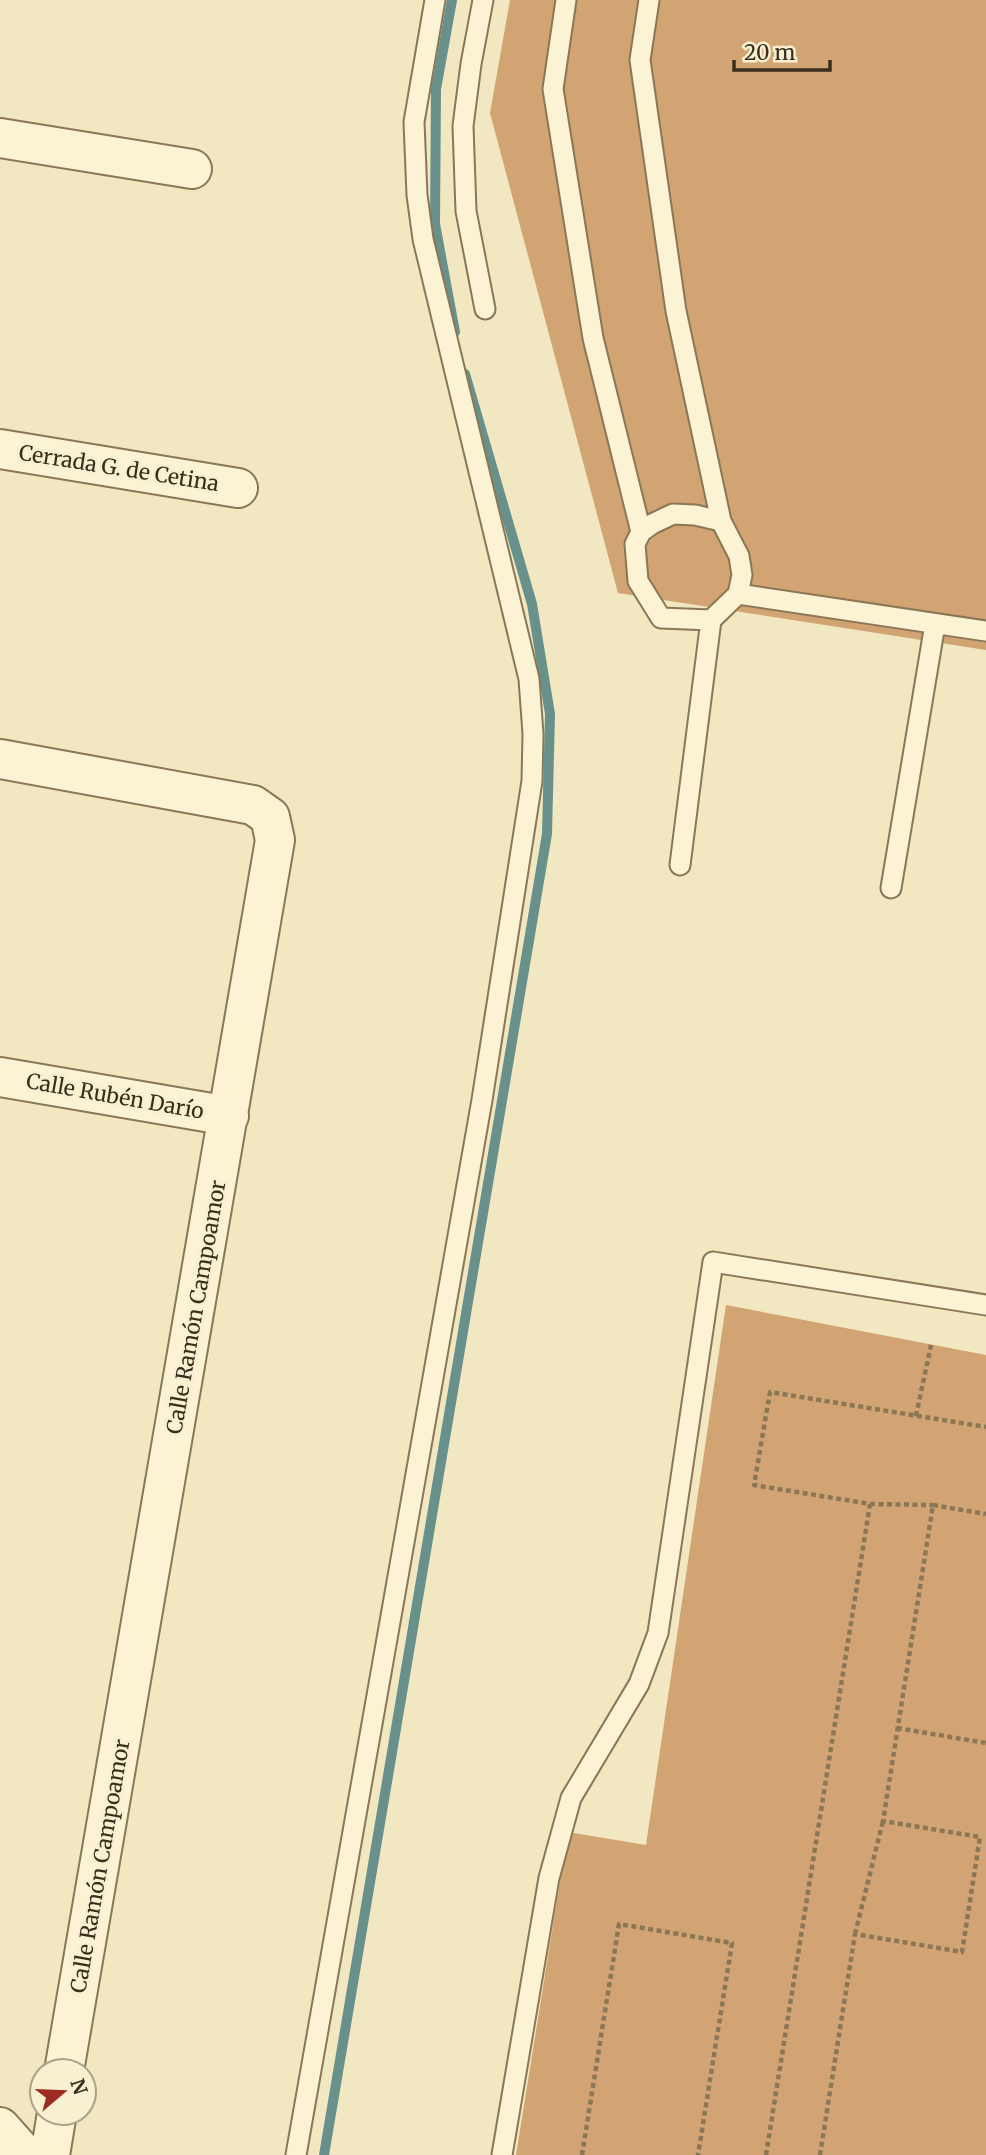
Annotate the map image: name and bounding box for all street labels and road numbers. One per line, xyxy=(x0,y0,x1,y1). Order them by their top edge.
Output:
street label: Cerrada G. de Cetina xyxy=(17,439,221,497)
street label: Calle Rubén Darío xyxy=(24,1067,206,1125)
street label: Calle Ramón Campoamor xyxy=(160,1178,232,1436)
street label: Calle Ramón Campoamor xyxy=(64,1737,136,1995)

